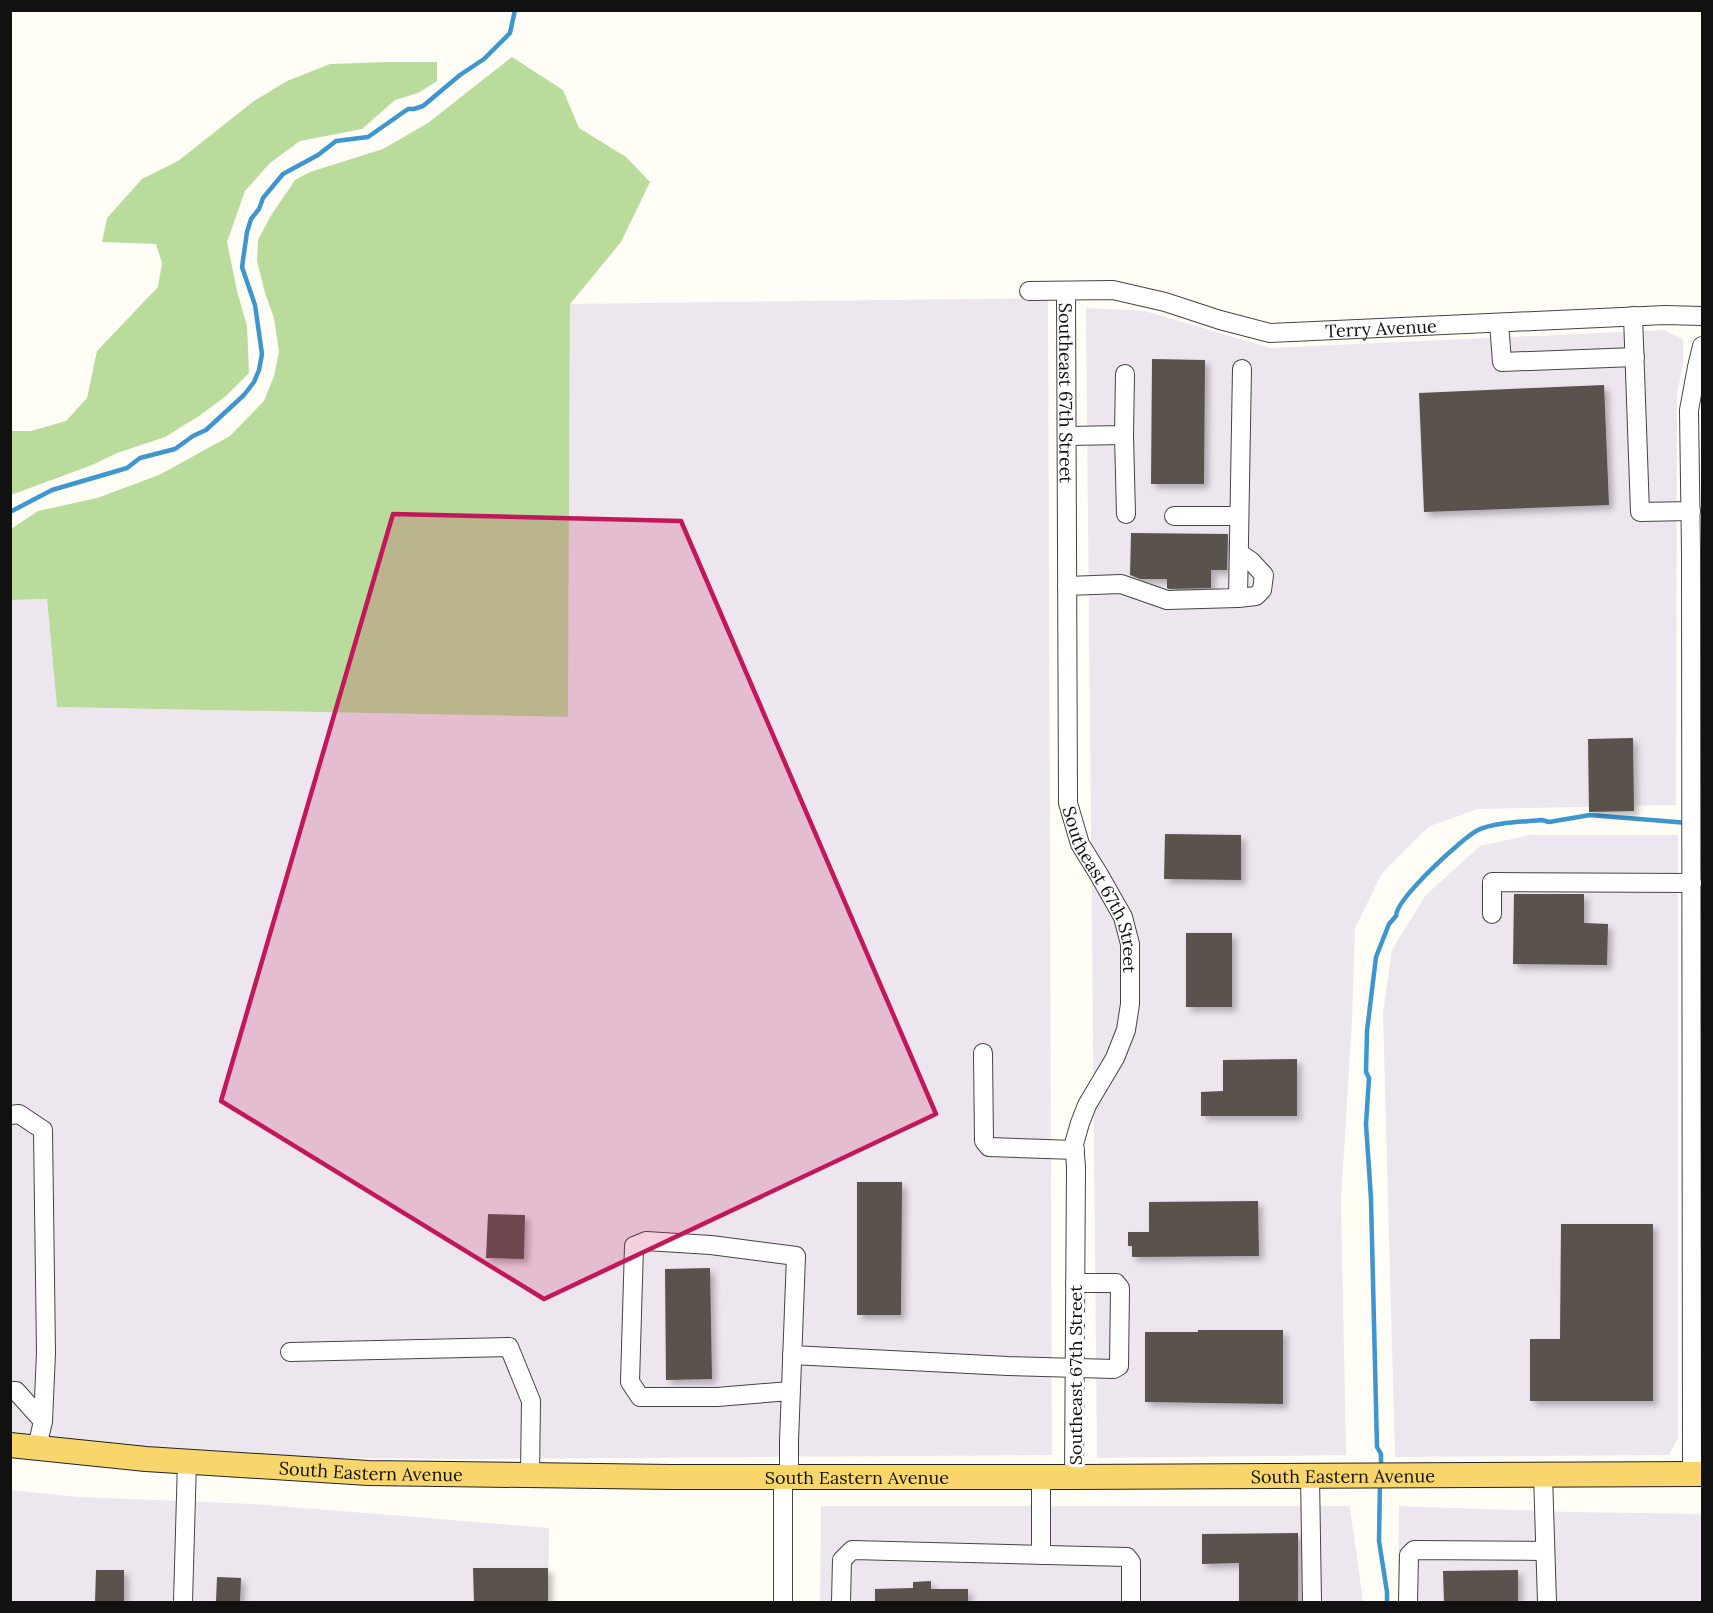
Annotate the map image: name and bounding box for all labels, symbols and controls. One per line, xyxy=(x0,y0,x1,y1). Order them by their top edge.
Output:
street label: Southeast 67th Street xyxy=(1055,303,1078,483)
street label: Terry Avenue xyxy=(1325,314,1438,342)
street label: Southeast 67th Street xyxy=(1058,803,1142,973)
street label: Southeast 67th Street xyxy=(1064,1285,1087,1465)
street label: South Eastern Avenue xyxy=(278,1456,463,1486)
street label: South Eastern Avenue xyxy=(1251,1464,1435,1488)
street label: South Eastern Avenue xyxy=(765,1466,949,1489)

